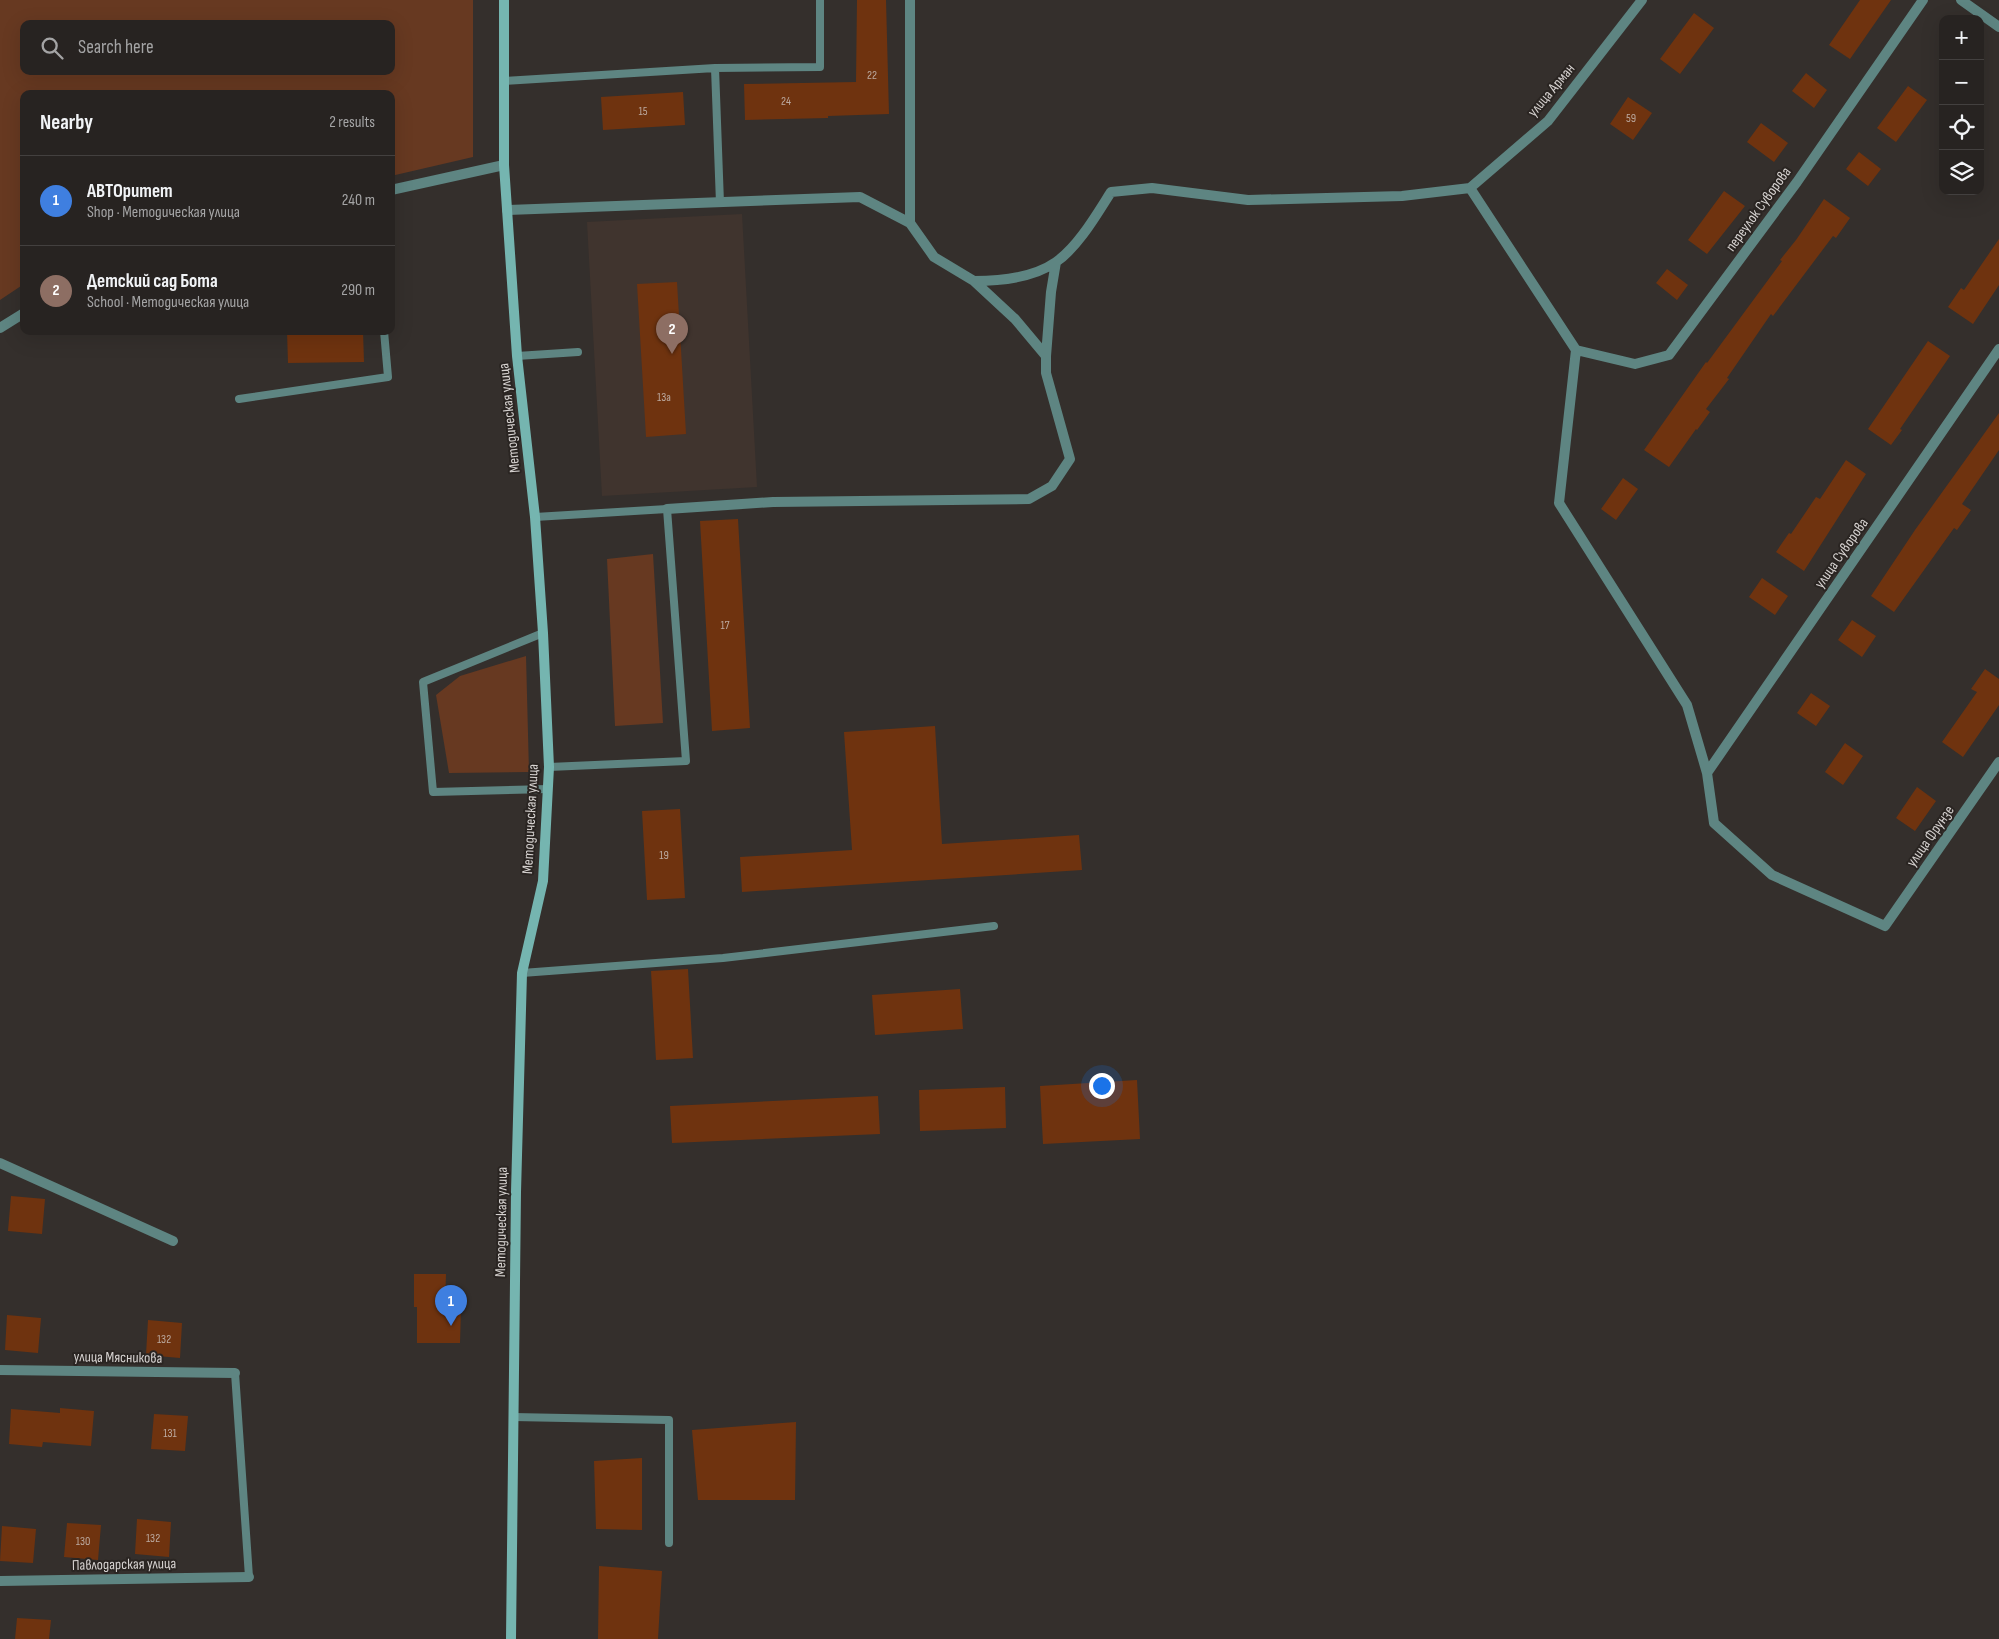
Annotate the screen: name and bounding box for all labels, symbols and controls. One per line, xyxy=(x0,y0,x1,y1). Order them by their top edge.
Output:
map controls xyxy=(1939,15,1984,195)
button: + xyxy=(1939,15,1984,60)
search box xyxy=(20,20,395,75)
icon: search xyxy=(38,34,66,62)
text: Search here xyxy=(78,36,154,59)
street label: улица Арман xyxy=(1524,60,1579,121)
button: − xyxy=(1939,60,1984,105)
house number: 22 xyxy=(867,68,877,83)
house number: 24 xyxy=(781,94,791,109)
house number: 15 xyxy=(638,104,648,119)
button: locate xyxy=(1939,105,1984,150)
text: Nearby xyxy=(40,110,93,135)
house number: 59 xyxy=(1626,111,1636,126)
text: 2 results xyxy=(329,113,375,132)
button: layers xyxy=(1939,150,1984,195)
street label: переулок Суворова xyxy=(1721,163,1796,255)
text: АВТОритет xyxy=(87,180,173,203)
text: 1 xyxy=(53,191,59,210)
text: 240 m xyxy=(342,191,375,210)
text: Shop · Методическая улица xyxy=(87,203,240,222)
text: Детский сад Бота xyxy=(87,270,218,293)
text: 2 xyxy=(52,281,60,300)
text: 290 m xyxy=(341,281,375,300)
text: School · Методическая улица xyxy=(87,293,249,312)
pin: 2 xyxy=(656,313,688,354)
street label: Методическая улица xyxy=(494,362,525,474)
house number: 13а xyxy=(657,390,671,405)
street label: улица Суворова xyxy=(1810,514,1873,592)
house number: 17 xyxy=(721,618,730,633)
street label: Методическая улица xyxy=(518,763,543,875)
street label: улица Фрунзе xyxy=(1902,802,1958,871)
house number: 19 xyxy=(659,848,669,863)
your location xyxy=(1089,1073,1115,1099)
street label: Методическая улица xyxy=(491,1167,512,1277)
pin: 1 xyxy=(435,1285,467,1326)
house number: 132 xyxy=(157,1332,171,1347)
street label: улица Мясникова xyxy=(74,1347,163,1368)
house number: 131 xyxy=(163,1426,178,1441)
house number: 132 xyxy=(146,1531,160,1546)
house number: 130 xyxy=(76,1534,90,1549)
street label: Павлодарская улица xyxy=(72,1554,176,1575)

